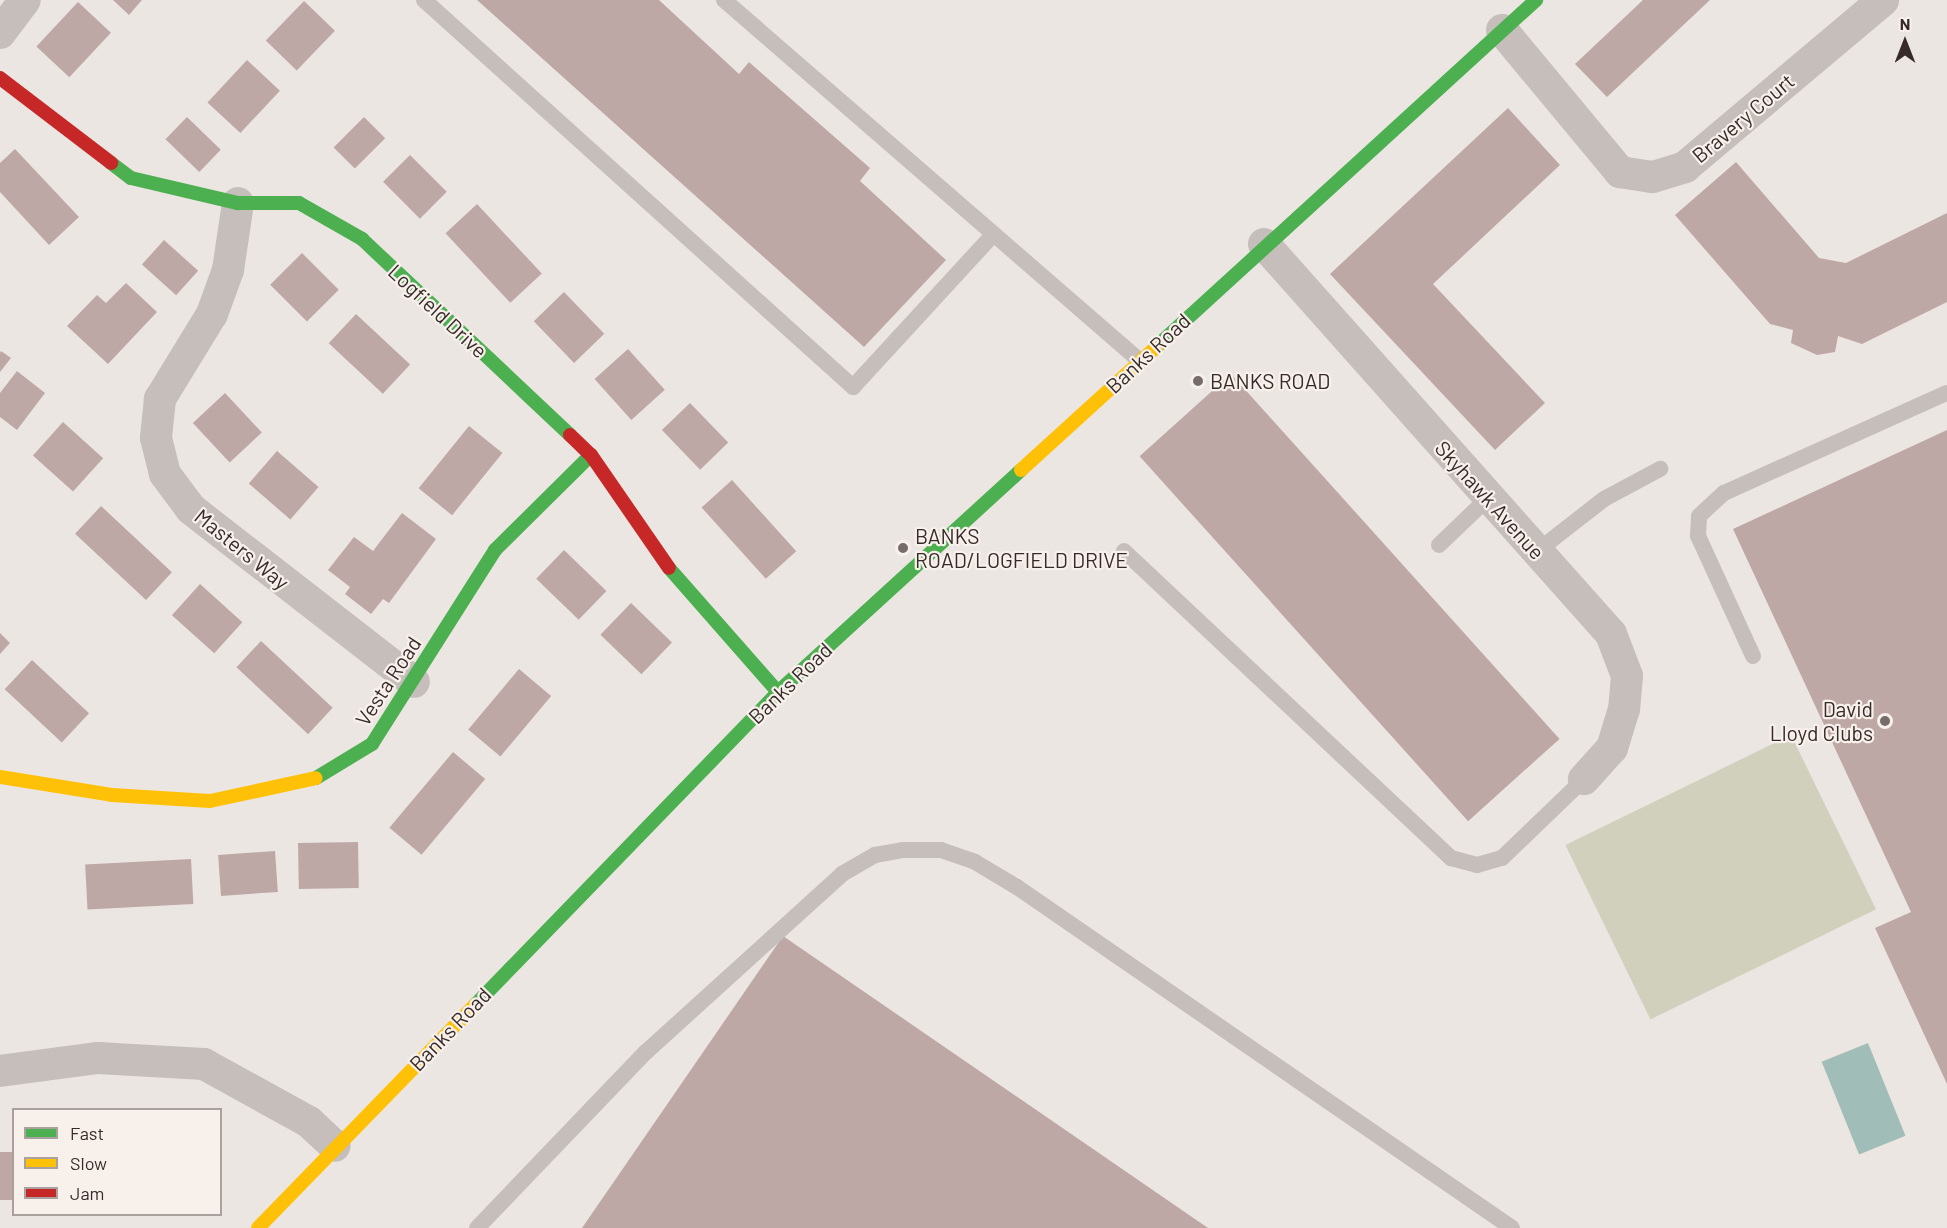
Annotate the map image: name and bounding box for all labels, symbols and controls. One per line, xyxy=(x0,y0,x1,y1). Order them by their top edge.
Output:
north arrow xyxy=(1875,12,1935,72)
text: N xyxy=(1900,14,1910,33)
street label: Bravery Court xyxy=(1687,68,1799,168)
street label: Logfield Drive xyxy=(383,259,493,363)
street label: Banks Road xyxy=(1101,308,1195,398)
place label: BANKS ROAD xyxy=(1210,368,1330,394)
marker: BANKS ROAD xyxy=(1191,374,1205,388)
street label: Skyhawk Avenue xyxy=(1430,435,1550,565)
street label: Masters Way xyxy=(190,503,294,595)
place label: BANKS ROAD/LOGFIELD DRIVE xyxy=(915,523,1128,573)
marker: BANKS ROAD/LOGFIELD DRIVE xyxy=(896,541,910,555)
street label: Vesta Road xyxy=(350,632,426,730)
street label: Banks Road xyxy=(743,637,837,729)
place label: David Lloyd Clubs xyxy=(1770,696,1873,746)
marker: David Lloyd Clubs xyxy=(1878,714,1892,728)
street label: Banks Road xyxy=(404,982,496,1076)
legend xyxy=(12,1108,222,1216)
text: Fast xyxy=(70,1122,104,1144)
text: Slow xyxy=(70,1152,107,1174)
text: Jam xyxy=(70,1182,104,1204)

